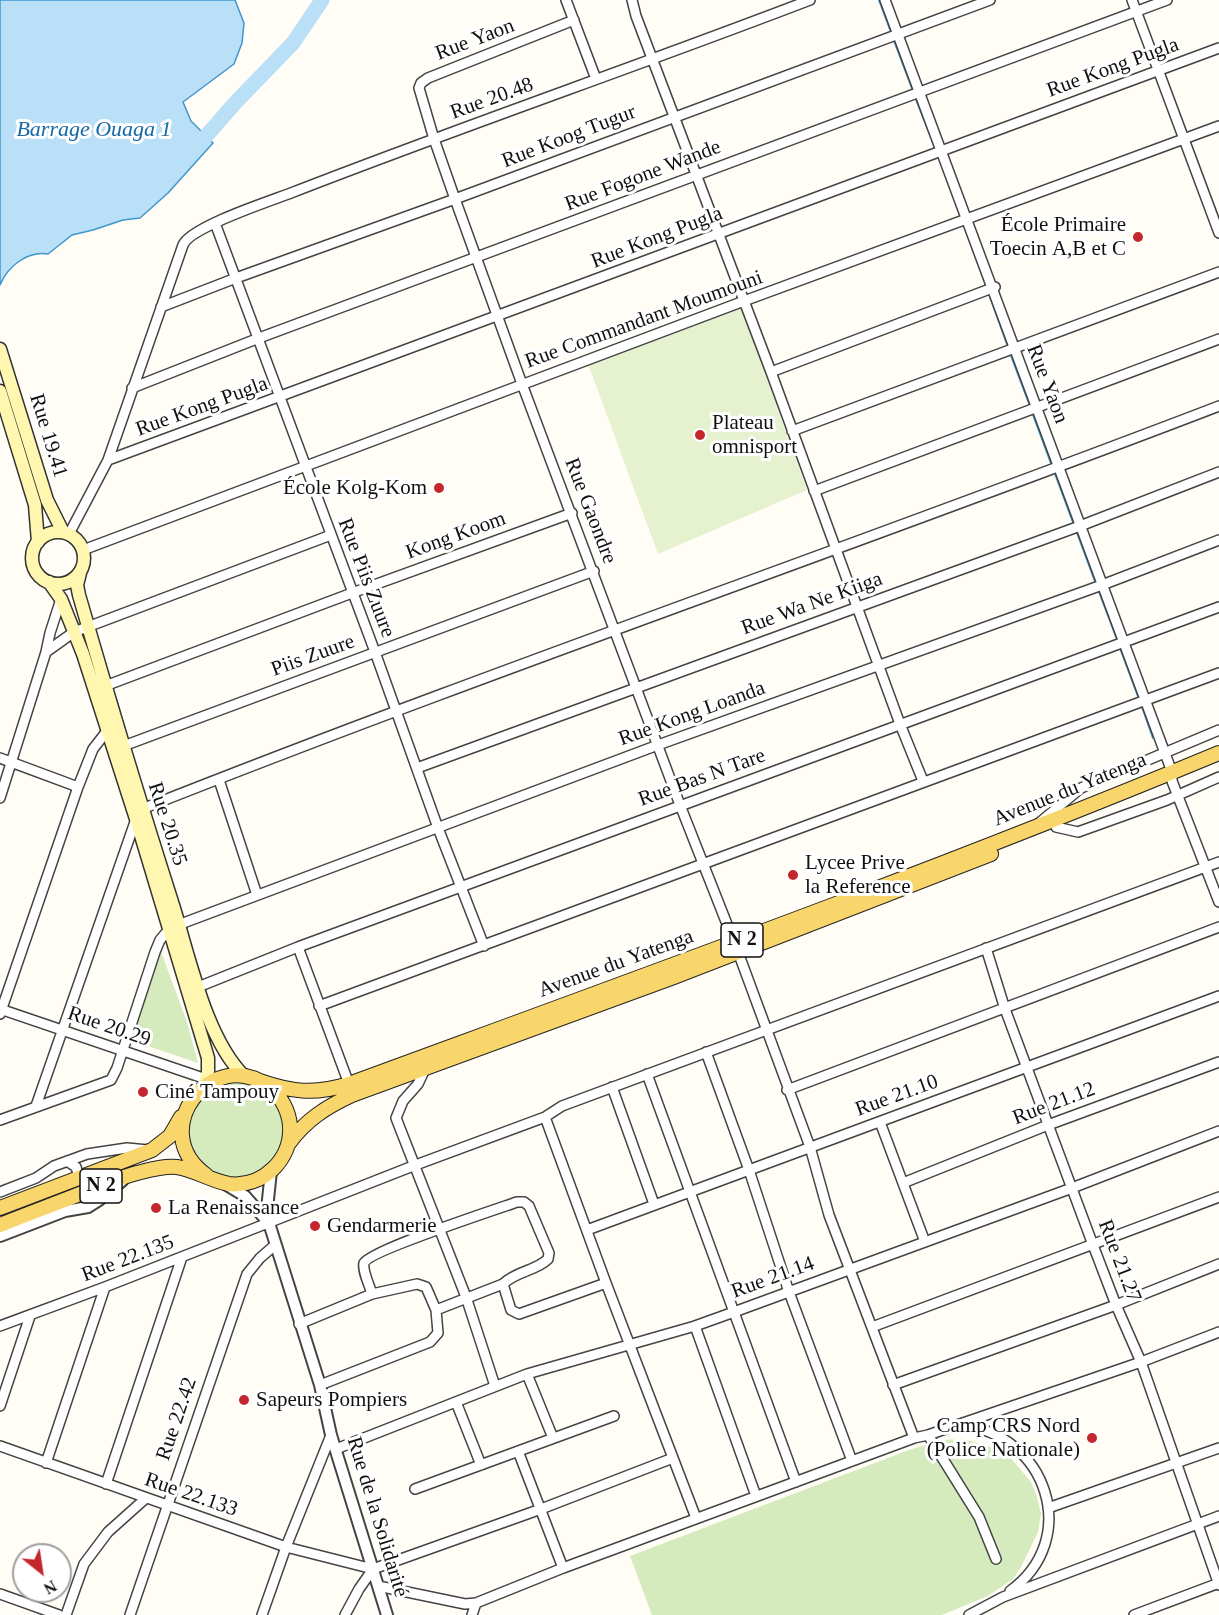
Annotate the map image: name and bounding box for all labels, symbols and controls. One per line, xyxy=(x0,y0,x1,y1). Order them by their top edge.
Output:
street label: Rue Yaon xyxy=(432,13,518,67)
street label: Rue Kong Pugla xyxy=(1043,32,1183,104)
street label: Rue 20.48 xyxy=(447,72,537,126)
street label: Rue Koog Tugur xyxy=(498,100,640,174)
water label: Barrage Ouaga 1 xyxy=(16,117,172,143)
street label: Rue Fogone Wande xyxy=(561,135,725,217)
street label: Rue Kong Pugla xyxy=(588,201,726,275)
place label: École Primaire Toecin A,B et C xyxy=(990,212,1126,262)
marker: École Primaire Toecin A,B et C xyxy=(1131,230,1145,244)
street label: Rue Commandant Moumouni xyxy=(522,265,766,375)
street label: Rue Yaon xyxy=(1020,341,1074,427)
street label: Rue Kong Pugla xyxy=(132,371,272,443)
street label: Rue 19.41 xyxy=(23,391,73,481)
place label: Plateau omnisport xyxy=(712,410,797,460)
marker: Plateau omnisport xyxy=(693,428,707,442)
street label: Rue Gaondre xyxy=(558,454,622,568)
place label: École Kolg-Kom xyxy=(283,475,427,501)
marker: École Kolg-Kom xyxy=(432,481,446,495)
street label: Kong Koom xyxy=(403,506,509,566)
street label: Rue Piis Zuure xyxy=(332,515,400,641)
street label: Rue Wa Ne Kiiga xyxy=(738,567,886,641)
street label: Piis Zuure xyxy=(268,629,358,683)
street label: Rue Kong Loanda xyxy=(615,676,769,752)
street label: Rue Bas N Tare xyxy=(635,743,769,813)
street label: Avenue du Yatenga xyxy=(990,748,1150,832)
street label: Rue 20.35 xyxy=(142,779,192,869)
place label: Lycee Prive la Reference xyxy=(805,850,911,900)
marker: Lycee Prive la Reference xyxy=(786,868,800,882)
road number: N 2 xyxy=(721,923,763,957)
street label: Avenue du Yatenga xyxy=(535,924,697,1004)
street label: Rue 20.29 xyxy=(64,1001,154,1053)
street label: Rue 21.10 xyxy=(852,1069,942,1123)
street label: Rue 21.12 xyxy=(1009,1077,1099,1131)
place label: Ciné Tampouy xyxy=(155,1079,279,1105)
marker: Ciné Tampouy xyxy=(136,1085,150,1099)
road number: N 2 xyxy=(80,1169,122,1203)
place label: La Renaissance xyxy=(168,1195,299,1221)
marker: La Renaissance xyxy=(149,1201,163,1215)
place label: Gendarmerie xyxy=(327,1213,437,1239)
street label: Rue 21.27 xyxy=(1092,1216,1146,1306)
marker: Gendarmerie xyxy=(308,1219,322,1233)
street label: Rue 22.135 xyxy=(78,1230,178,1288)
street label: Rue 21.14 xyxy=(728,1251,818,1305)
street label: Rue 22.42 xyxy=(151,1374,203,1464)
place label: Sapeurs Pompiers xyxy=(256,1387,407,1413)
marker: Sapeurs Pompiers xyxy=(237,1393,251,1407)
place label: Camp CRS Nord (Police Nationale) xyxy=(927,1413,1080,1463)
marker: Camp CRS Nord (Police Nationale) xyxy=(1085,1431,1099,1445)
street label: Rue de la Solidarité xyxy=(341,1434,413,1600)
street label: Rue 22.133 xyxy=(141,1467,241,1523)
north arrow xyxy=(12,1543,72,1603)
text: N xyxy=(41,1577,60,1598)

